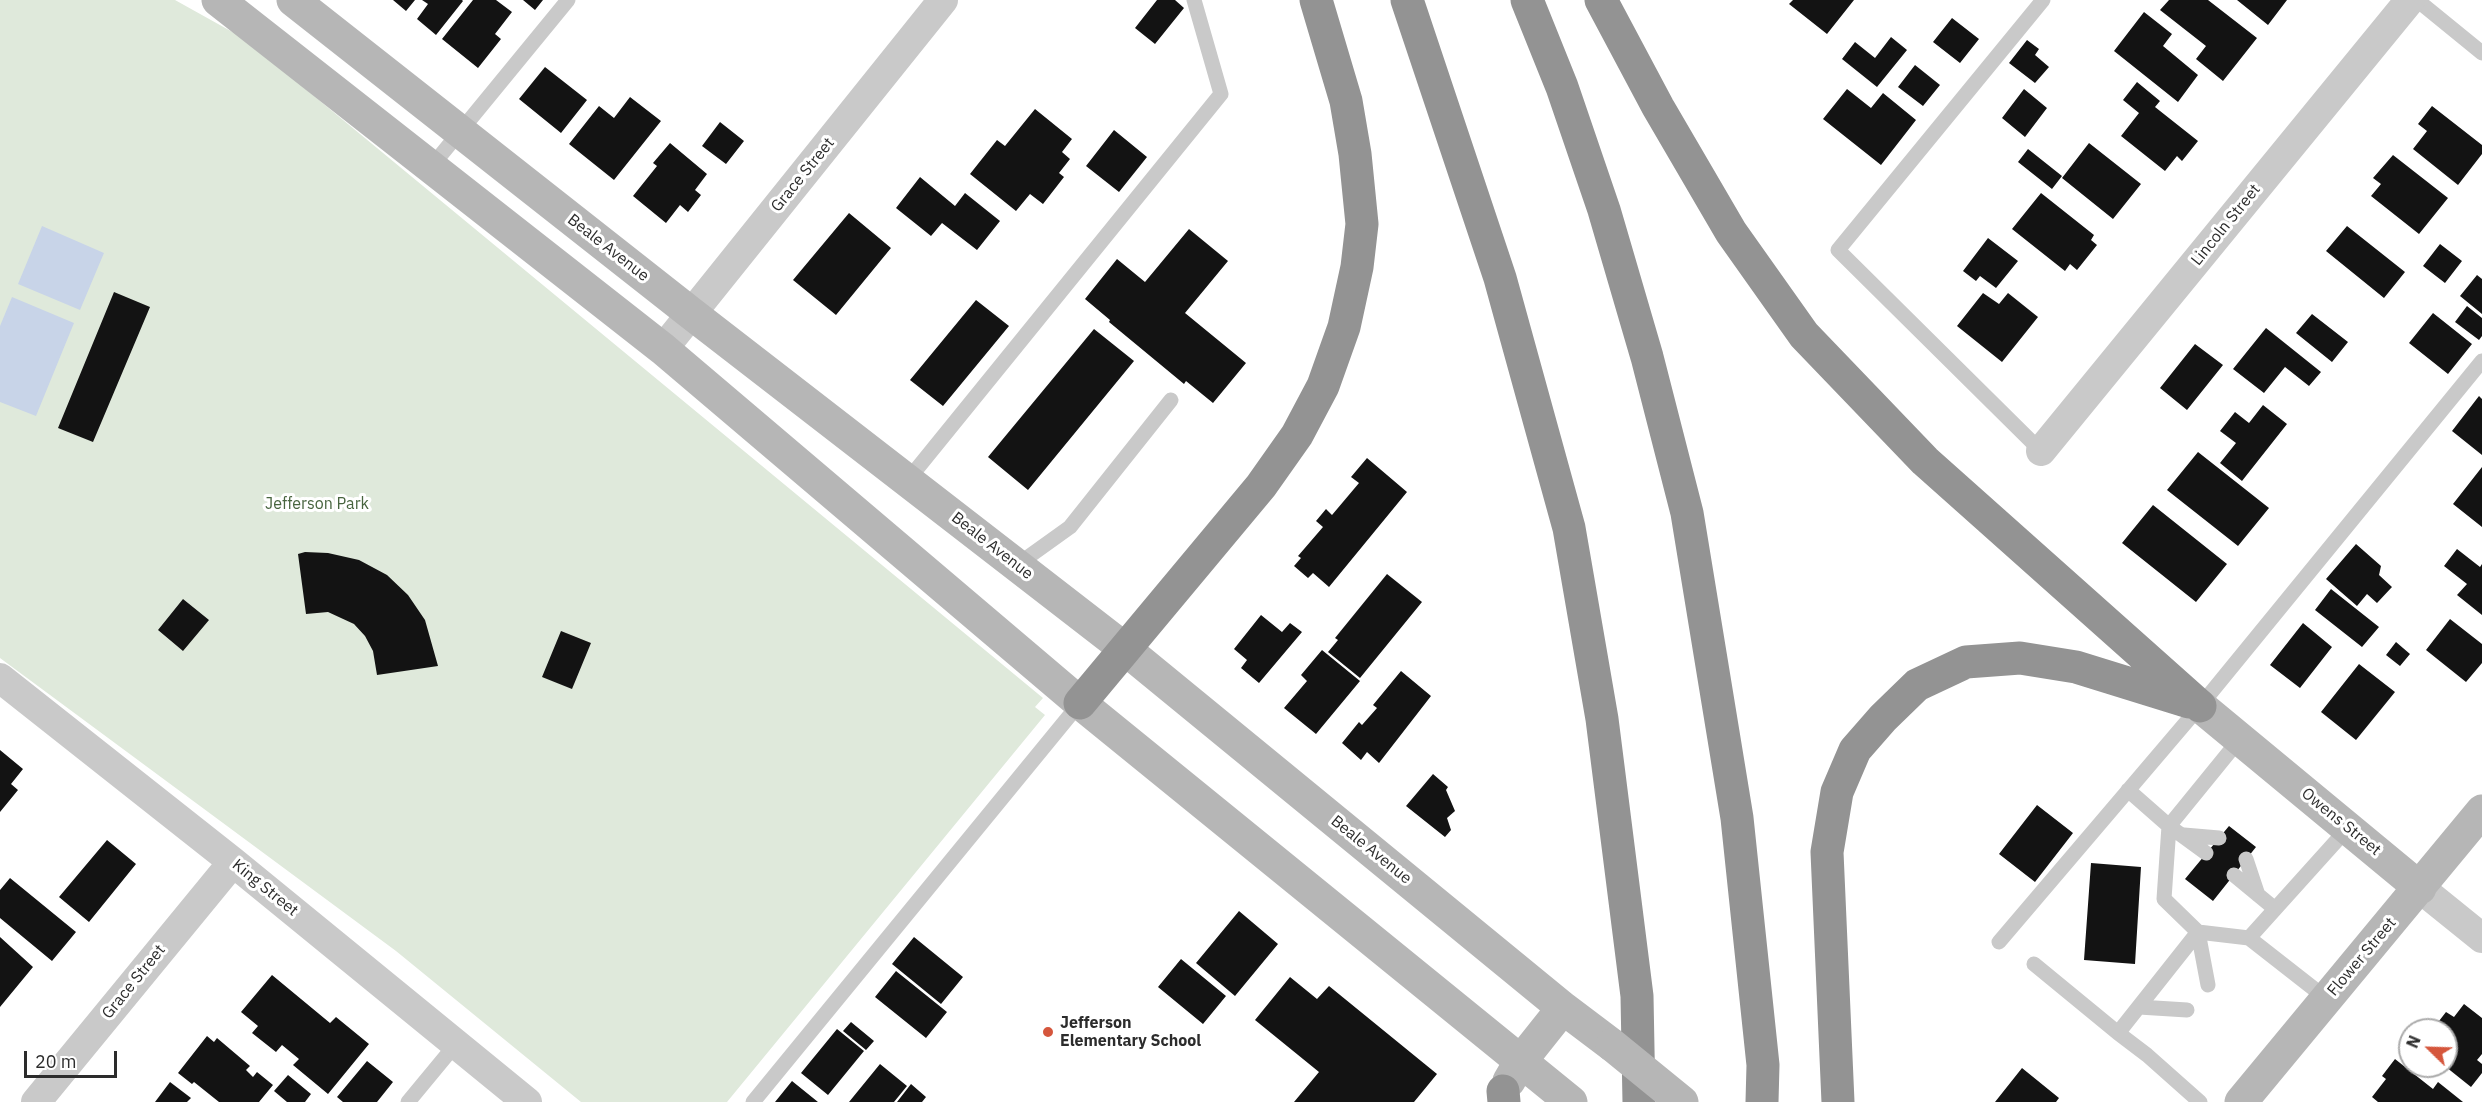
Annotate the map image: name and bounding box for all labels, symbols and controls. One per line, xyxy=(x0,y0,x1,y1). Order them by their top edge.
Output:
street label: Grace Street xyxy=(767,134,839,216)
street label: Lincoln Street xyxy=(2187,180,2265,270)
street label: Beale Avenue xyxy=(563,210,653,286)
park label: Jefferson Park xyxy=(265,494,369,514)
street label: Beale Avenue xyxy=(947,508,1037,584)
street label: Owens Street xyxy=(2297,784,2385,860)
street label: Beale Avenue xyxy=(1327,812,1415,888)
street label: King Street xyxy=(228,856,302,920)
street label: Flower Street xyxy=(2324,914,2400,1000)
street label: Grace Street xyxy=(98,941,170,1023)
place label: Jefferson Elementary School xyxy=(1060,1013,1201,1051)
north arrow xyxy=(2398,1018,2458,1078)
marker: Jefferson Elementary School xyxy=(1041,1025,1055,1039)
text: N xyxy=(2402,1033,2425,1051)
scale bar xyxy=(27,1039,120,1077)
text: 20 m xyxy=(35,1050,77,1073)

